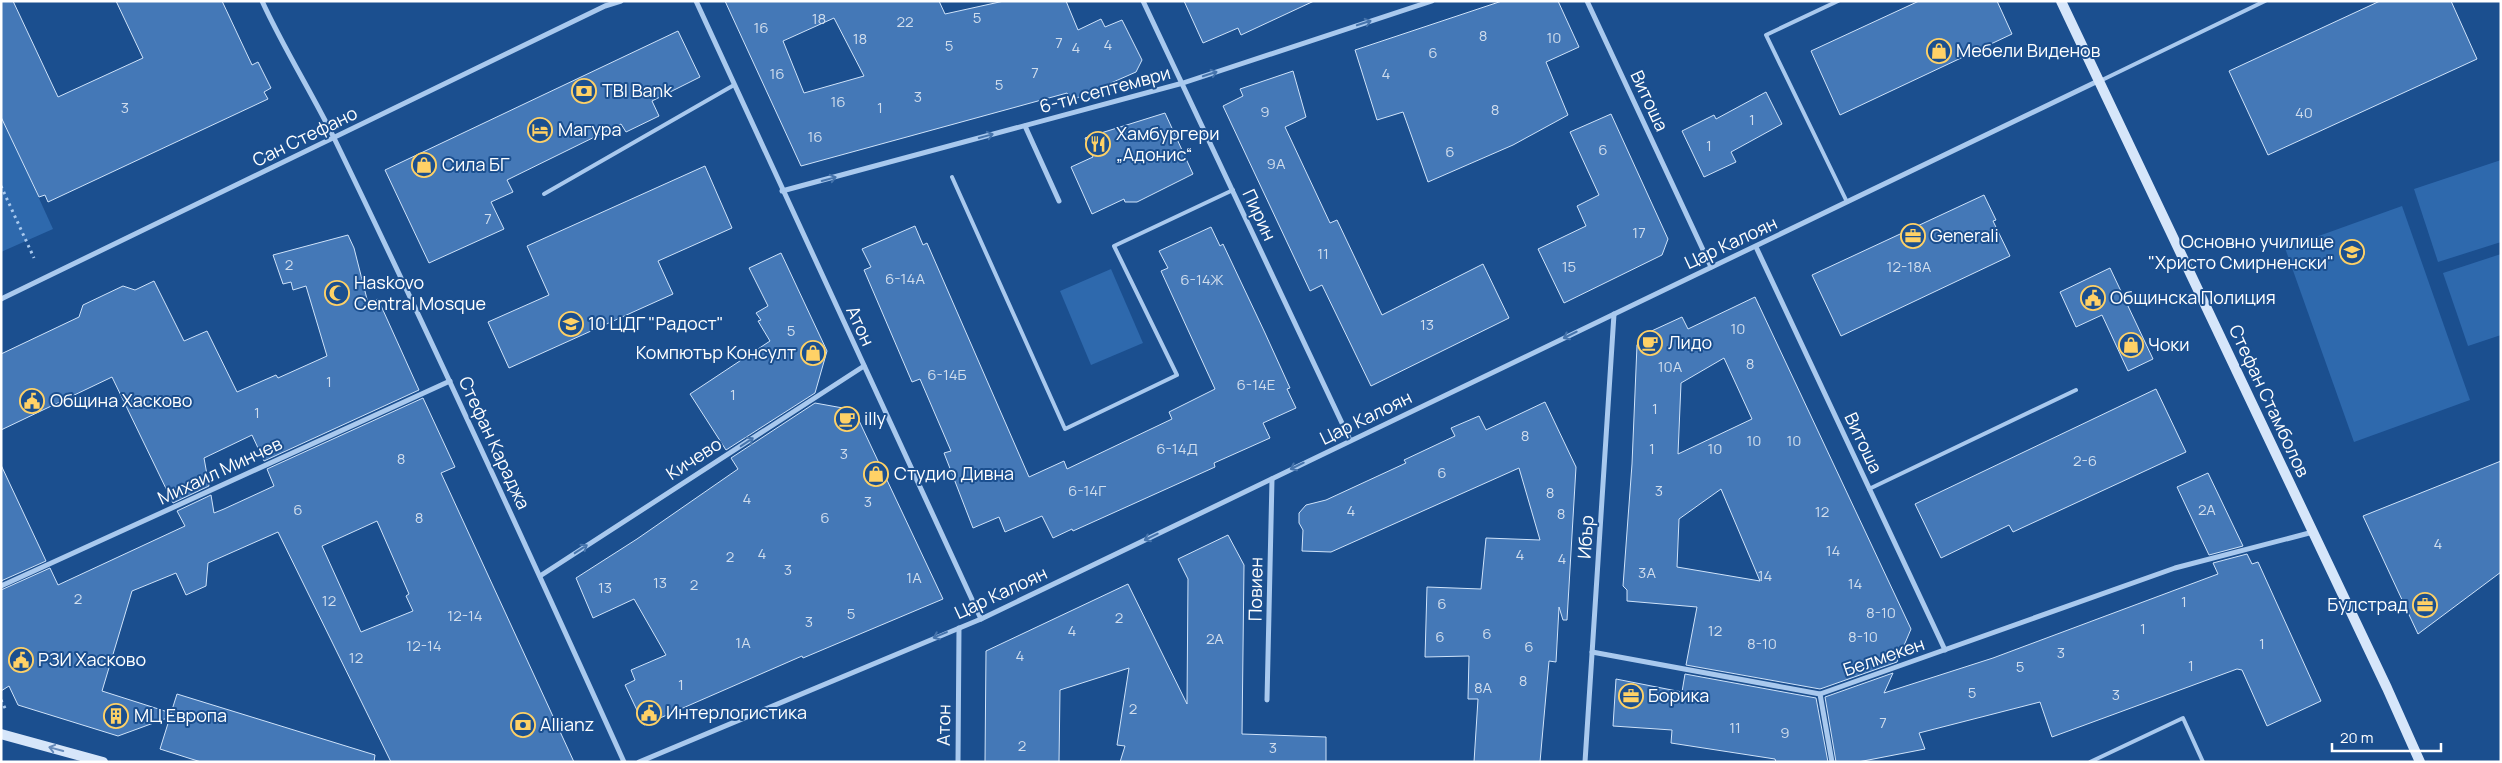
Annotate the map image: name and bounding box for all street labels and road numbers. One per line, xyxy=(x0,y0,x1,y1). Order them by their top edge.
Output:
street label: 6-ти септември xyxy=(1037,60,1173,118)
street label: Витоша xyxy=(1625,66,1674,135)
street label: Сан Стефано xyxy=(248,100,361,172)
street label: Пирин xyxy=(1238,185,1282,244)
street label: Цар Калоян xyxy=(1680,210,1781,274)
street label: Атон xyxy=(841,302,881,350)
street label: Стефан Стамболов xyxy=(2224,320,2316,481)
street label: Стефан Караджа xyxy=(454,372,536,513)
street label: Цар Калоян xyxy=(1316,385,1416,450)
street label: Витоша xyxy=(1839,408,1888,477)
street label: Михаил Минчев xyxy=(153,431,286,509)
street label: Кичево xyxy=(661,431,726,485)
street label: Ибър xyxy=(1572,514,1598,559)
street label: Повиен xyxy=(1242,557,1268,621)
street label: Цар Калоян xyxy=(950,560,1051,624)
street label: Белмекен xyxy=(1840,631,1928,681)
street label: Атон xyxy=(931,704,955,746)

